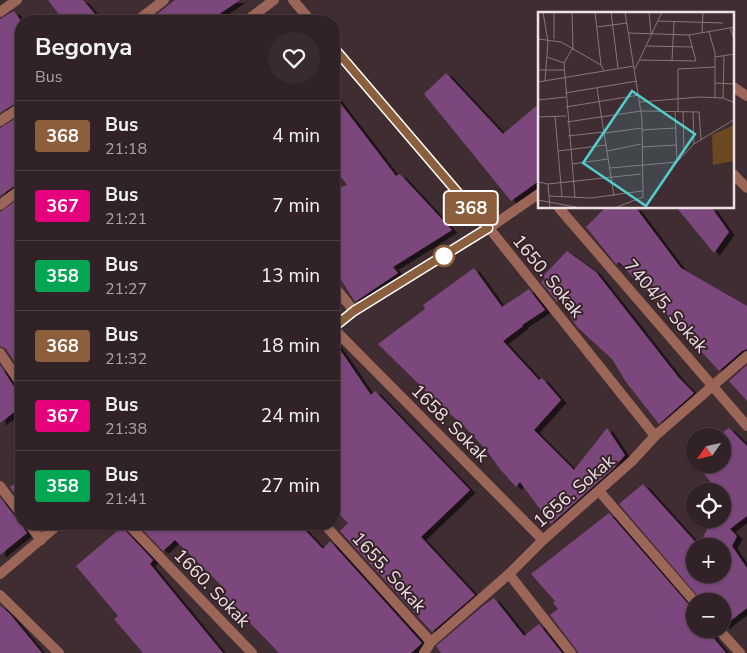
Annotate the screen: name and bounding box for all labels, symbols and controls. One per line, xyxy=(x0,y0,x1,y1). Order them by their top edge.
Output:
inset map xyxy=(538,12,734,209)
text: Begonya xyxy=(35,31,132,63)
button: heart xyxy=(268,32,320,84)
text: Bus xyxy=(35,66,63,88)
text: Bus xyxy=(105,112,138,138)
text: 4 min xyxy=(272,123,320,149)
text: 368 xyxy=(46,124,79,148)
text: 21:18 xyxy=(105,138,147,160)
text: Bus xyxy=(105,182,138,208)
line badge: 368 xyxy=(442,192,500,224)
text: 7 min xyxy=(272,193,320,219)
text: 367 xyxy=(46,194,79,218)
text: 368 xyxy=(455,196,487,220)
text: 21:21 xyxy=(105,208,147,230)
street label: 1650. Sokak xyxy=(507,229,590,323)
unlabelled marker xyxy=(433,245,455,267)
text: Bus xyxy=(105,252,138,278)
street label: 7404/5. Sokak xyxy=(619,254,714,359)
text: 13 min xyxy=(261,263,320,289)
text: 358 xyxy=(46,264,79,288)
text: 21:27 xyxy=(105,278,147,300)
text: Bus xyxy=(105,322,138,348)
text: 18 min xyxy=(261,333,320,359)
text: 368 xyxy=(46,334,79,358)
text: 21:32 xyxy=(105,348,147,370)
street label: 1658. Sokak xyxy=(406,379,495,468)
text: Bus xyxy=(105,392,138,418)
text: 24 min xyxy=(261,403,320,429)
text: 367 xyxy=(46,404,79,428)
text: 21:38 xyxy=(105,418,147,440)
north arrow xyxy=(686,428,731,472)
map controls xyxy=(686,428,731,638)
street label: 1656. Sokak xyxy=(528,448,621,533)
text: Bus xyxy=(105,462,138,488)
text: 27 min xyxy=(261,473,320,499)
text: 358 xyxy=(46,474,79,498)
button: locate xyxy=(686,483,731,528)
text: 21:41 xyxy=(105,488,147,510)
street label: 1655. Sokak xyxy=(346,527,432,618)
button: + xyxy=(686,538,731,583)
street label: 1660. Sokak xyxy=(168,544,256,633)
button: − xyxy=(686,593,731,638)

